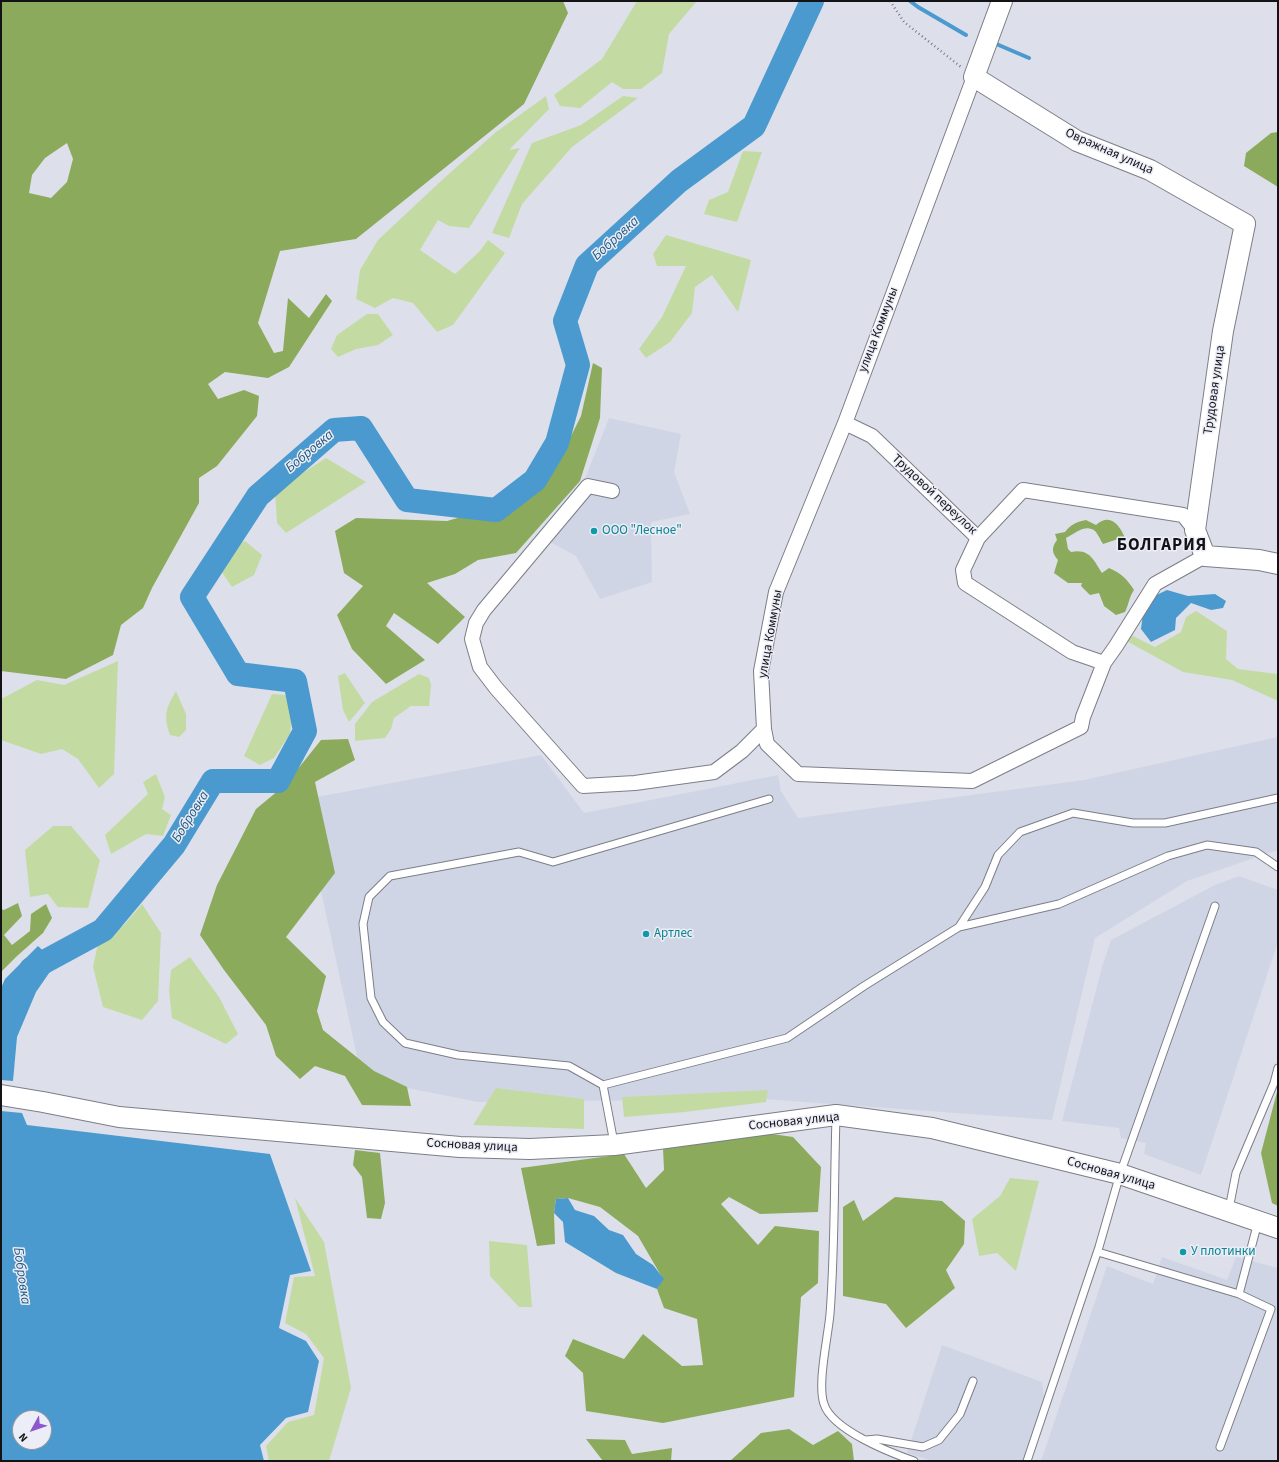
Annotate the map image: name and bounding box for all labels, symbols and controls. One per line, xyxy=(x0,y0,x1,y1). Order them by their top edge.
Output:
street label: Овражная улица xyxy=(1062,126,1156,178)
water label: Бобровка xyxy=(589,214,643,264)
street label: улица Коммуны xyxy=(856,285,902,375)
street label: Трудовая улица xyxy=(1201,344,1229,436)
water label: Бобровка xyxy=(283,427,337,477)
street label: Трудовой переулок xyxy=(888,452,980,538)
place label: ООО "Лесное" xyxy=(602,523,682,539)
marker: ООО "Лесное" xyxy=(589,526,599,536)
district label: БОЛГАРИЯ xyxy=(1117,536,1207,556)
street label: улица Коммуны xyxy=(756,588,786,680)
water label: Бобровка xyxy=(169,788,213,846)
place label: Артлес xyxy=(654,926,693,942)
marker: Артлес xyxy=(641,929,651,939)
street label: Сосновая улица xyxy=(748,1109,840,1135)
street label: Сосновая улица xyxy=(426,1136,518,1156)
street label: Сосновая улица xyxy=(1065,1154,1157,1194)
place label: У плотинки xyxy=(1191,1244,1256,1260)
water label: Бобровка xyxy=(9,1246,33,1306)
marker: У плотинки xyxy=(1178,1247,1188,1257)
north arrow xyxy=(12,1410,52,1450)
text: N xyxy=(15,1430,31,1445)

